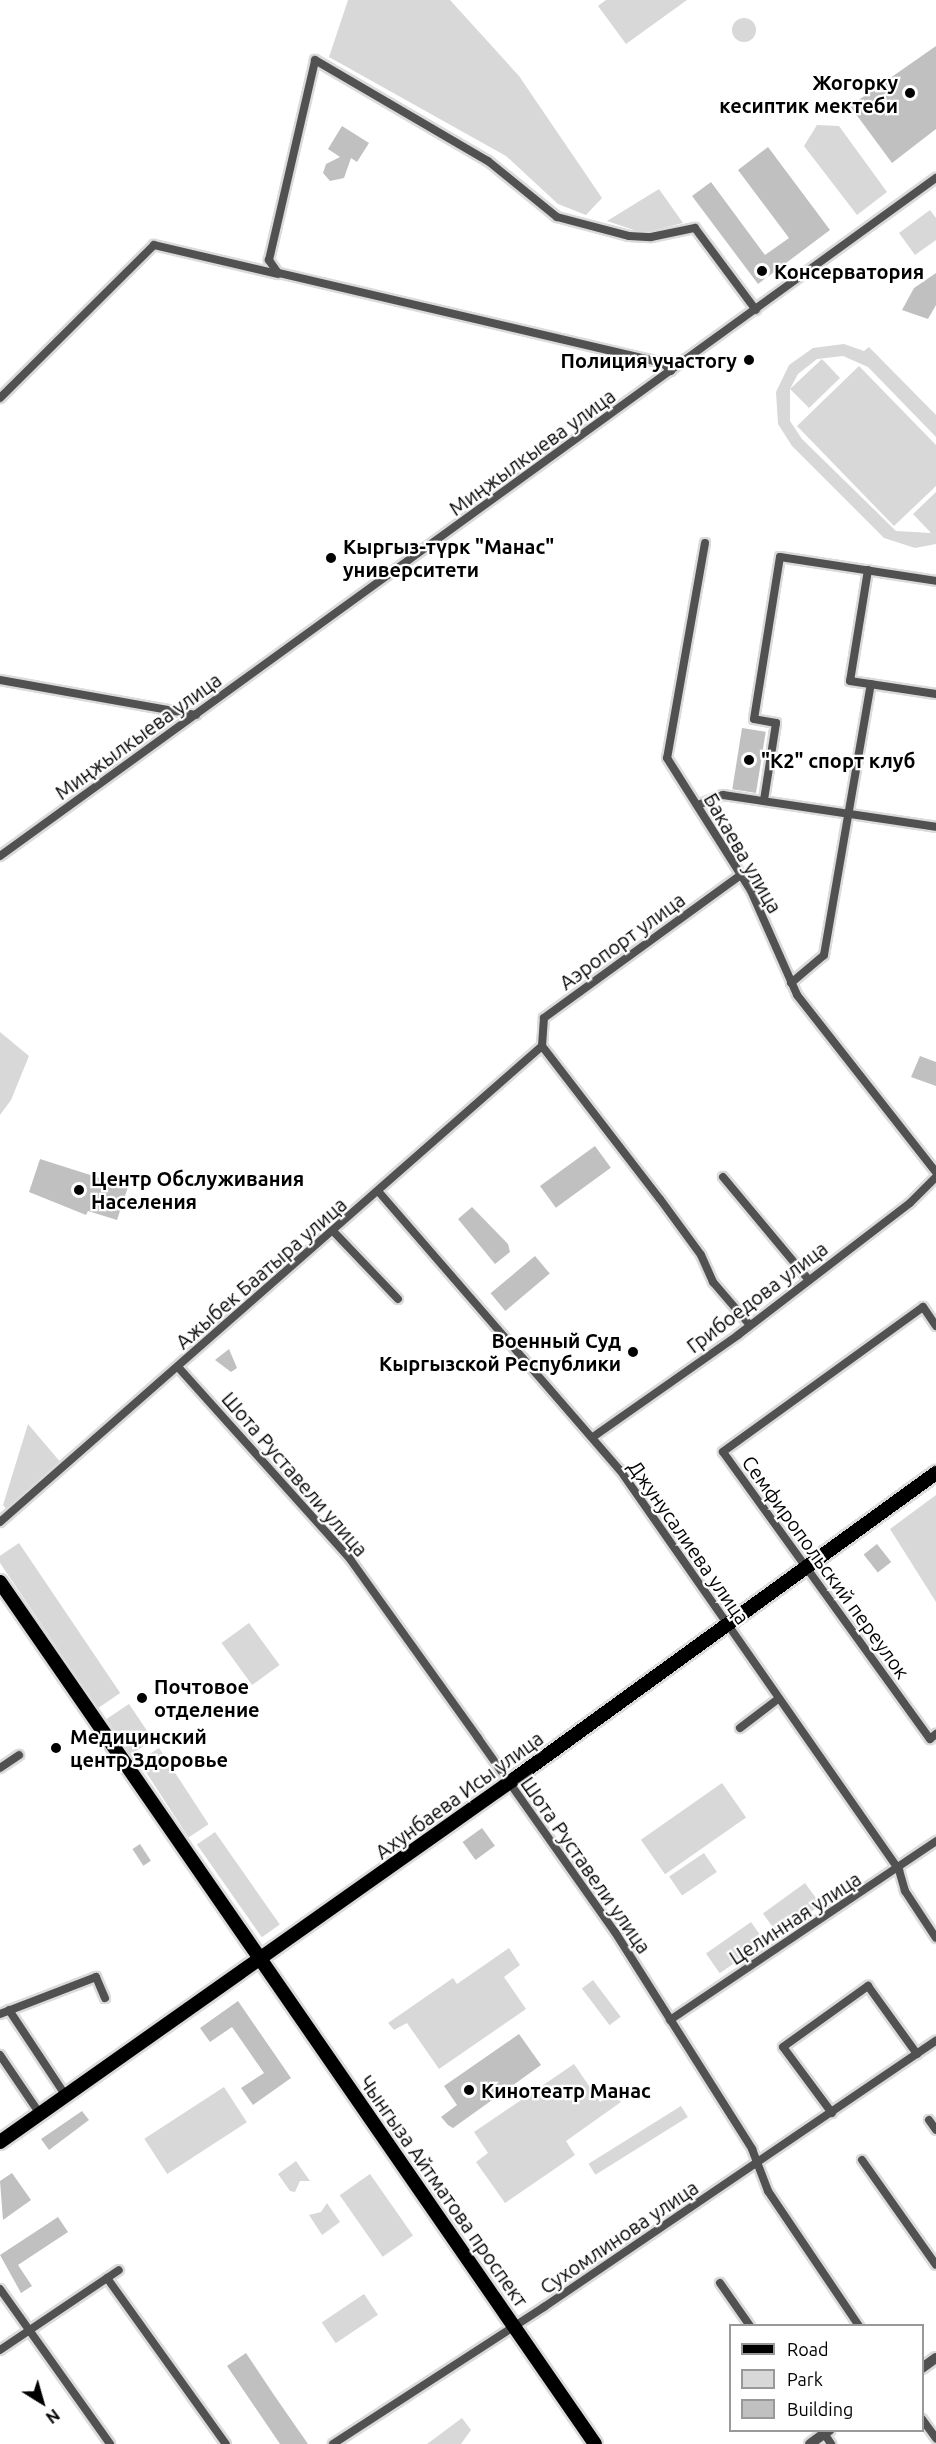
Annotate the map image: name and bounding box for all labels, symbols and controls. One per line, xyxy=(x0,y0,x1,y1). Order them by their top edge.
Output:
place label: Жогорку кесиптик мектеби xyxy=(719,70,898,117)
marker: Жогорку кесиптик мектеби xyxy=(903,86,917,100)
place label: Консерватория xyxy=(774,259,924,283)
marker: Консерватория xyxy=(755,264,769,278)
place label: Полиция участогу xyxy=(561,348,737,372)
marker: Полиция участогу xyxy=(742,353,756,367)
street label: Миңжылкыева улица xyxy=(444,384,620,520)
place label: Кыргыз-түрк "Манас" университети xyxy=(343,534,554,581)
marker: Кыргыз-түрк "Манас" университети xyxy=(324,551,338,565)
street label: Миңжылкыева улица xyxy=(50,668,226,804)
place label: "К2" спорт клуб xyxy=(761,748,915,772)
marker: "К2" спорт клуб xyxy=(742,753,756,767)
street label: Бакаева улица xyxy=(699,789,787,917)
street label: Аэропорт улица xyxy=(554,887,690,995)
place label: Центр Обслуживания Населения xyxy=(91,1166,304,1213)
marker: Центр Обслуживания Населения xyxy=(72,1183,86,1197)
street label: Ажыбек Баатыра улица xyxy=(171,1192,351,1354)
street label: Грибоедова улица xyxy=(682,1236,832,1358)
place label: Военный Суд Кыргызской Республики xyxy=(379,1328,621,1375)
marker: Военный Суд Кыргызской Республики xyxy=(626,1345,640,1359)
street label: Шота Руставели улица xyxy=(217,1387,373,1561)
street label: Семфиропольский переулок xyxy=(737,1451,915,1683)
street label: Джунусалиева улица xyxy=(623,1455,755,1629)
place label: Почтовое отделение xyxy=(154,1674,260,1721)
marker: Почтовое отделение xyxy=(135,1691,149,1705)
place label: Медицинский центр Здоровье xyxy=(70,1724,228,1771)
street label: Ахунбаева Исы улица xyxy=(370,1726,548,1864)
marker: Медицинский центр Здоровье xyxy=(47,1739,65,1757)
street label: Шота Руставели улица xyxy=(516,1772,656,1958)
street label: Целинная улица xyxy=(725,1866,865,1970)
street label: Чынгыза Айтматова проспект xyxy=(355,2071,533,2311)
place label: Кинотеатр Манас xyxy=(481,2078,651,2102)
marker: Кинотеатр Манас xyxy=(462,2083,476,2097)
street label: Сухомлинова улица xyxy=(535,2175,703,2299)
legend xyxy=(729,2324,924,2432)
text: Road xyxy=(787,2339,829,2359)
text: Park xyxy=(787,2369,823,2389)
north arrow xyxy=(12,2372,72,2432)
text: Building xyxy=(787,2399,853,2419)
text: N xyxy=(43,2406,63,2427)

